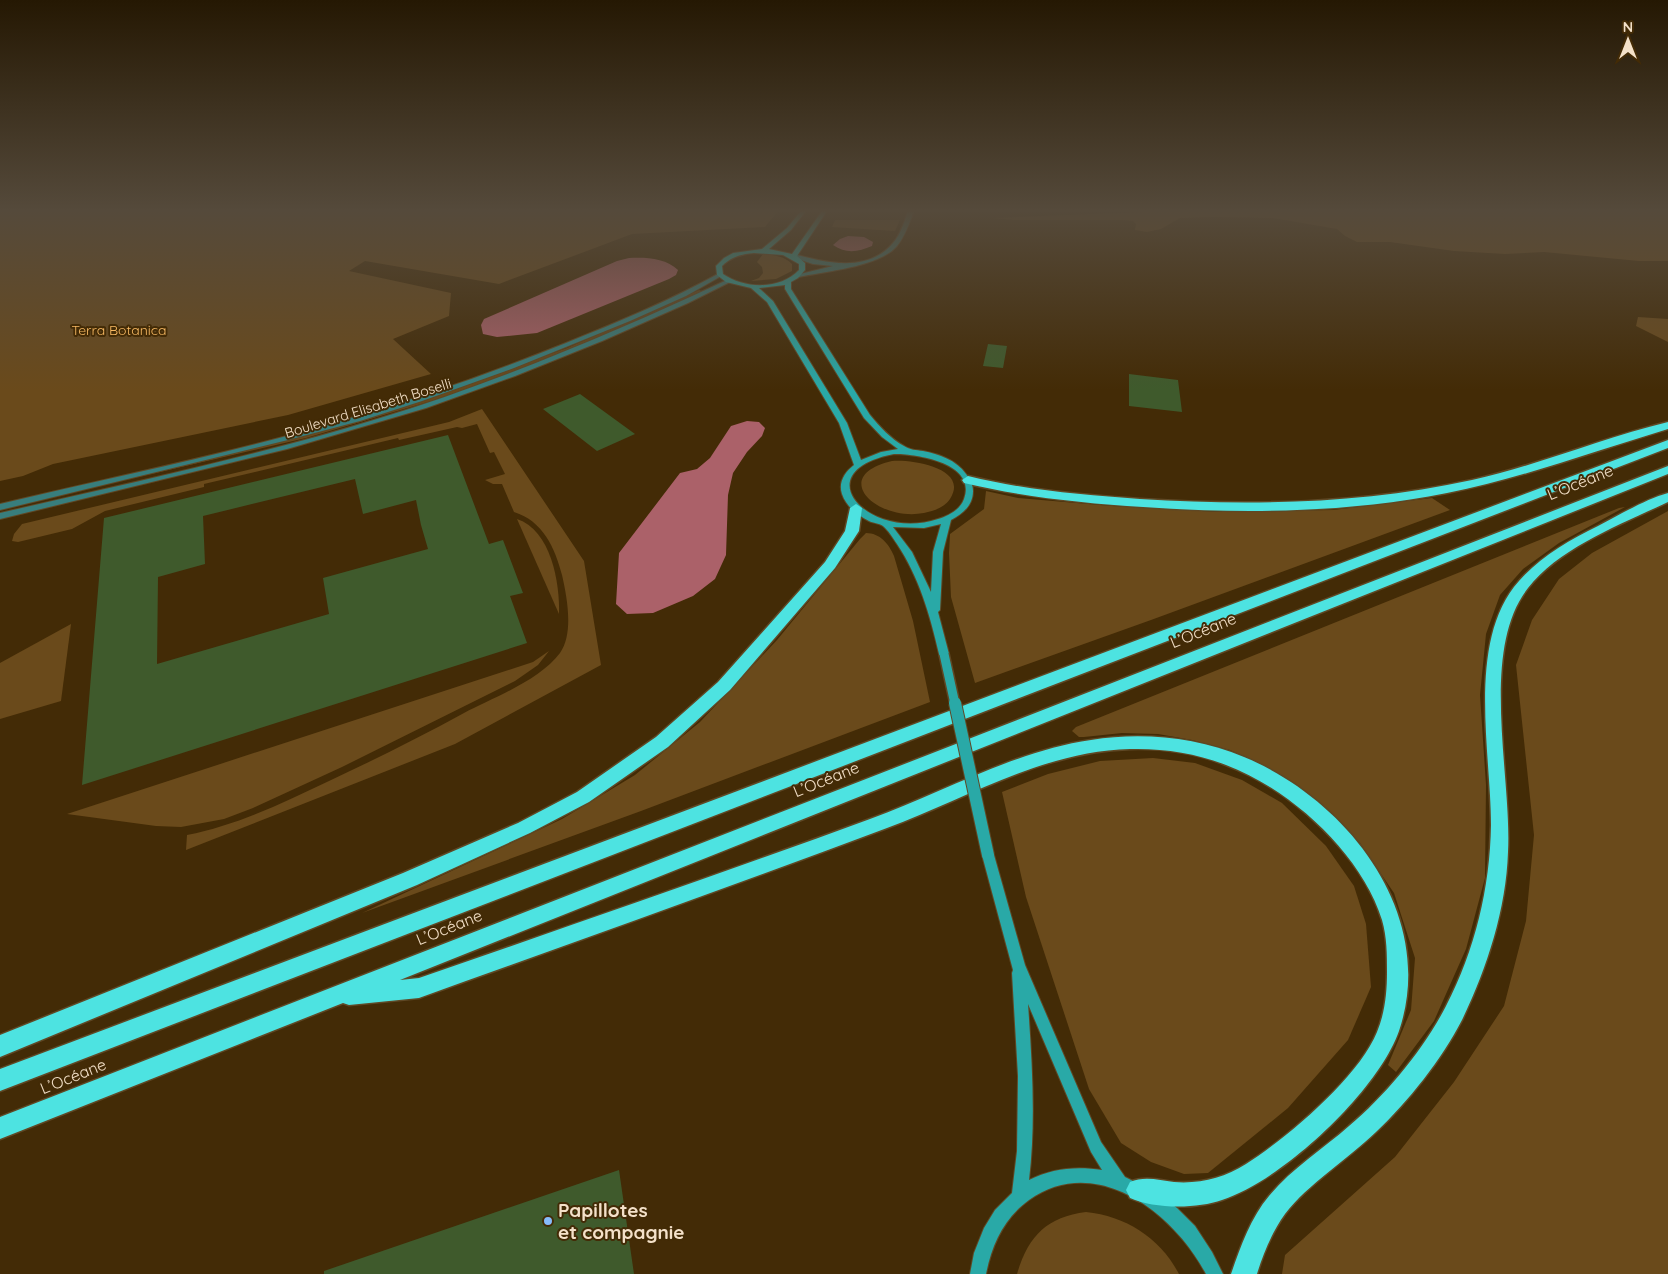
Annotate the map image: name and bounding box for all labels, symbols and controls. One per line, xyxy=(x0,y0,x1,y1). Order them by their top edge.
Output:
north arrow xyxy=(1603,15,1653,65)
text: N xyxy=(1623,18,1633,36)
park label: Terra Botanica xyxy=(71,321,167,339)
street label: Boulevard Elisabeth Boselli xyxy=(282,374,454,442)
street label: L’Océane xyxy=(1544,460,1616,504)
street label: L’Océane xyxy=(1167,608,1239,652)
street label: L’Océane xyxy=(790,757,862,801)
street label: L’Océane xyxy=(413,905,485,949)
street label: L’Océane xyxy=(37,1054,109,1098)
place label: Papillotes et compagnie xyxy=(558,1198,685,1244)
marker: Papillotes et compagnie xyxy=(542,1215,554,1227)

